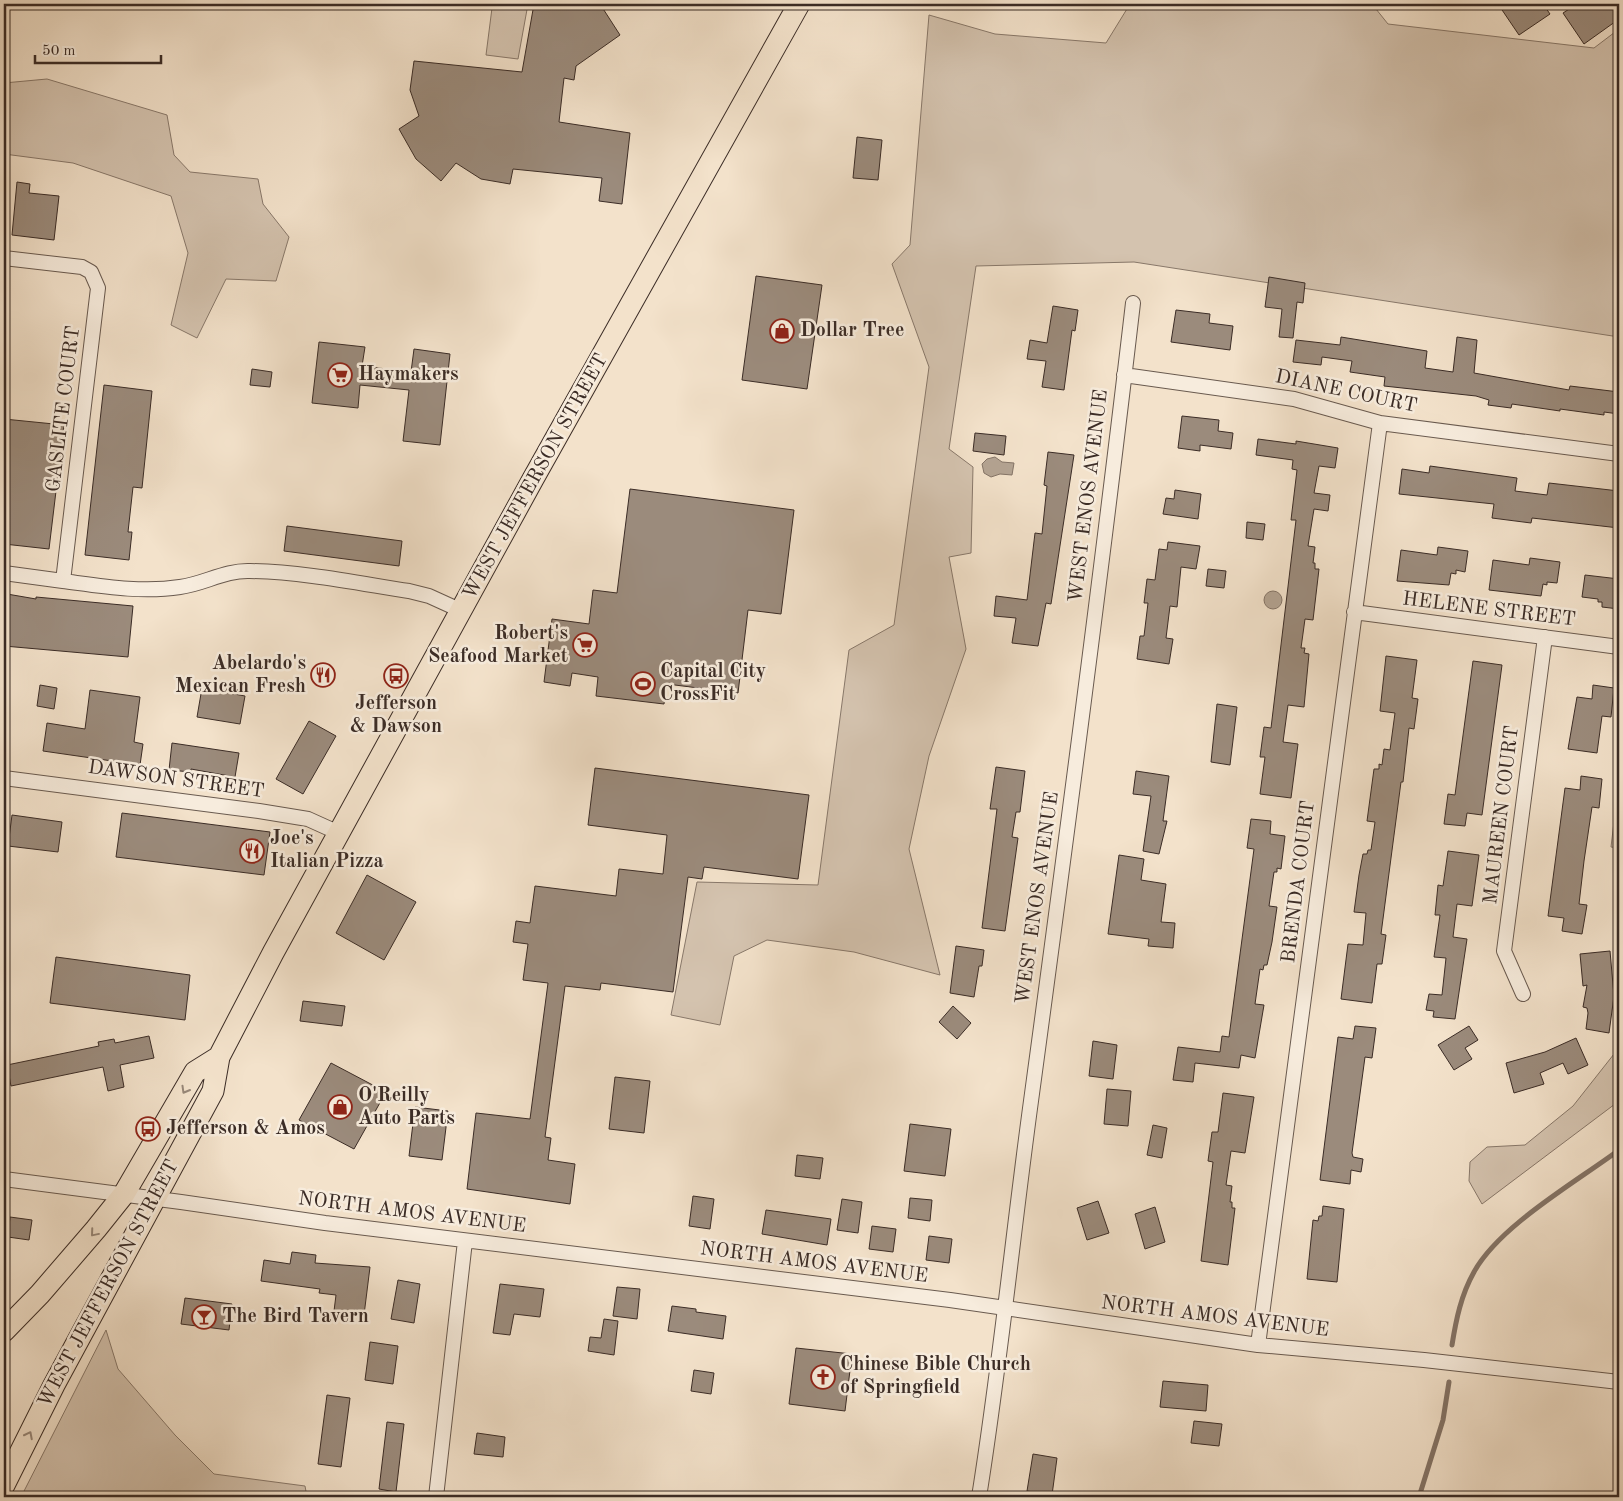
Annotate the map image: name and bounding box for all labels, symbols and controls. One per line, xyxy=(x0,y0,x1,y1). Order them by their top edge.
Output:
scale bar xyxy=(35,32,161,64)
text: 50 m xyxy=(42,44,76,59)
shop icon: Dollar Tree xyxy=(769,318,795,344)
place label: Dollar Tree xyxy=(800,321,904,341)
street label: GASLITE COURT xyxy=(44,325,84,493)
street label: WEST JEFFERSON STREET xyxy=(460,351,612,603)
supermarket icon: Haymakers xyxy=(327,362,353,388)
place label: Haymakers xyxy=(358,365,459,385)
street label: DIANE COURT xyxy=(1273,367,1419,417)
street label: WEST ENOS AVENUE xyxy=(1066,388,1112,604)
street label: HELENE STREET xyxy=(1401,589,1577,631)
place label: Robert's Seafood Market xyxy=(428,624,568,667)
supermarket icon: Robert's Seafood Market xyxy=(572,632,598,658)
place label: Abelardo's Mexican Fresh xyxy=(175,654,306,697)
restaurant icon: Abelardo's Mexican Fresh xyxy=(310,662,336,688)
place label: Capital City CrossFit xyxy=(660,662,766,705)
bus stop icon: Jefferson & Dawson xyxy=(383,663,409,689)
sports icon: Capital City CrossFit xyxy=(630,671,656,697)
place label: Jefferson & Dawson xyxy=(350,694,442,737)
street label: MAUREEN COURT xyxy=(1481,724,1523,906)
street label: DAWSON STREET xyxy=(86,758,266,802)
street label: WEST ENOS AVENUE xyxy=(1013,790,1063,1006)
street label: BRENDA COURT xyxy=(1279,800,1319,964)
place label: Joe's Italian Pizza xyxy=(270,829,384,872)
restaurant icon: Joe's Italian Pizza xyxy=(239,838,265,864)
one-way arrow xyxy=(181,1084,191,1093)
place label: O'Reilly Auto Parts xyxy=(358,1086,455,1129)
shop icon: O'Reilly Auto Parts xyxy=(327,1094,353,1120)
bus stop icon: Jefferson & Amos xyxy=(135,1116,161,1142)
place label: Jefferson & Amos xyxy=(166,1119,325,1139)
street label: WEST JEFFERSON STREET xyxy=(35,1157,183,1411)
street label: NORTH AMOS AVENUE xyxy=(297,1189,527,1237)
one-way arrow xyxy=(90,1227,99,1236)
street label: NORTH AMOS AVENUE xyxy=(699,1239,929,1287)
street label: NORTH AMOS AVENUE xyxy=(1100,1293,1330,1341)
bar icon: The Bird Tavern xyxy=(191,1304,217,1330)
place label: The Bird Tavern xyxy=(222,1307,369,1327)
place label: Chinese Bible Church of Springfield xyxy=(840,1355,1031,1398)
church icon: Chinese Bible Church of Springfield xyxy=(810,1364,836,1390)
one-way arrow xyxy=(22,1432,32,1441)

